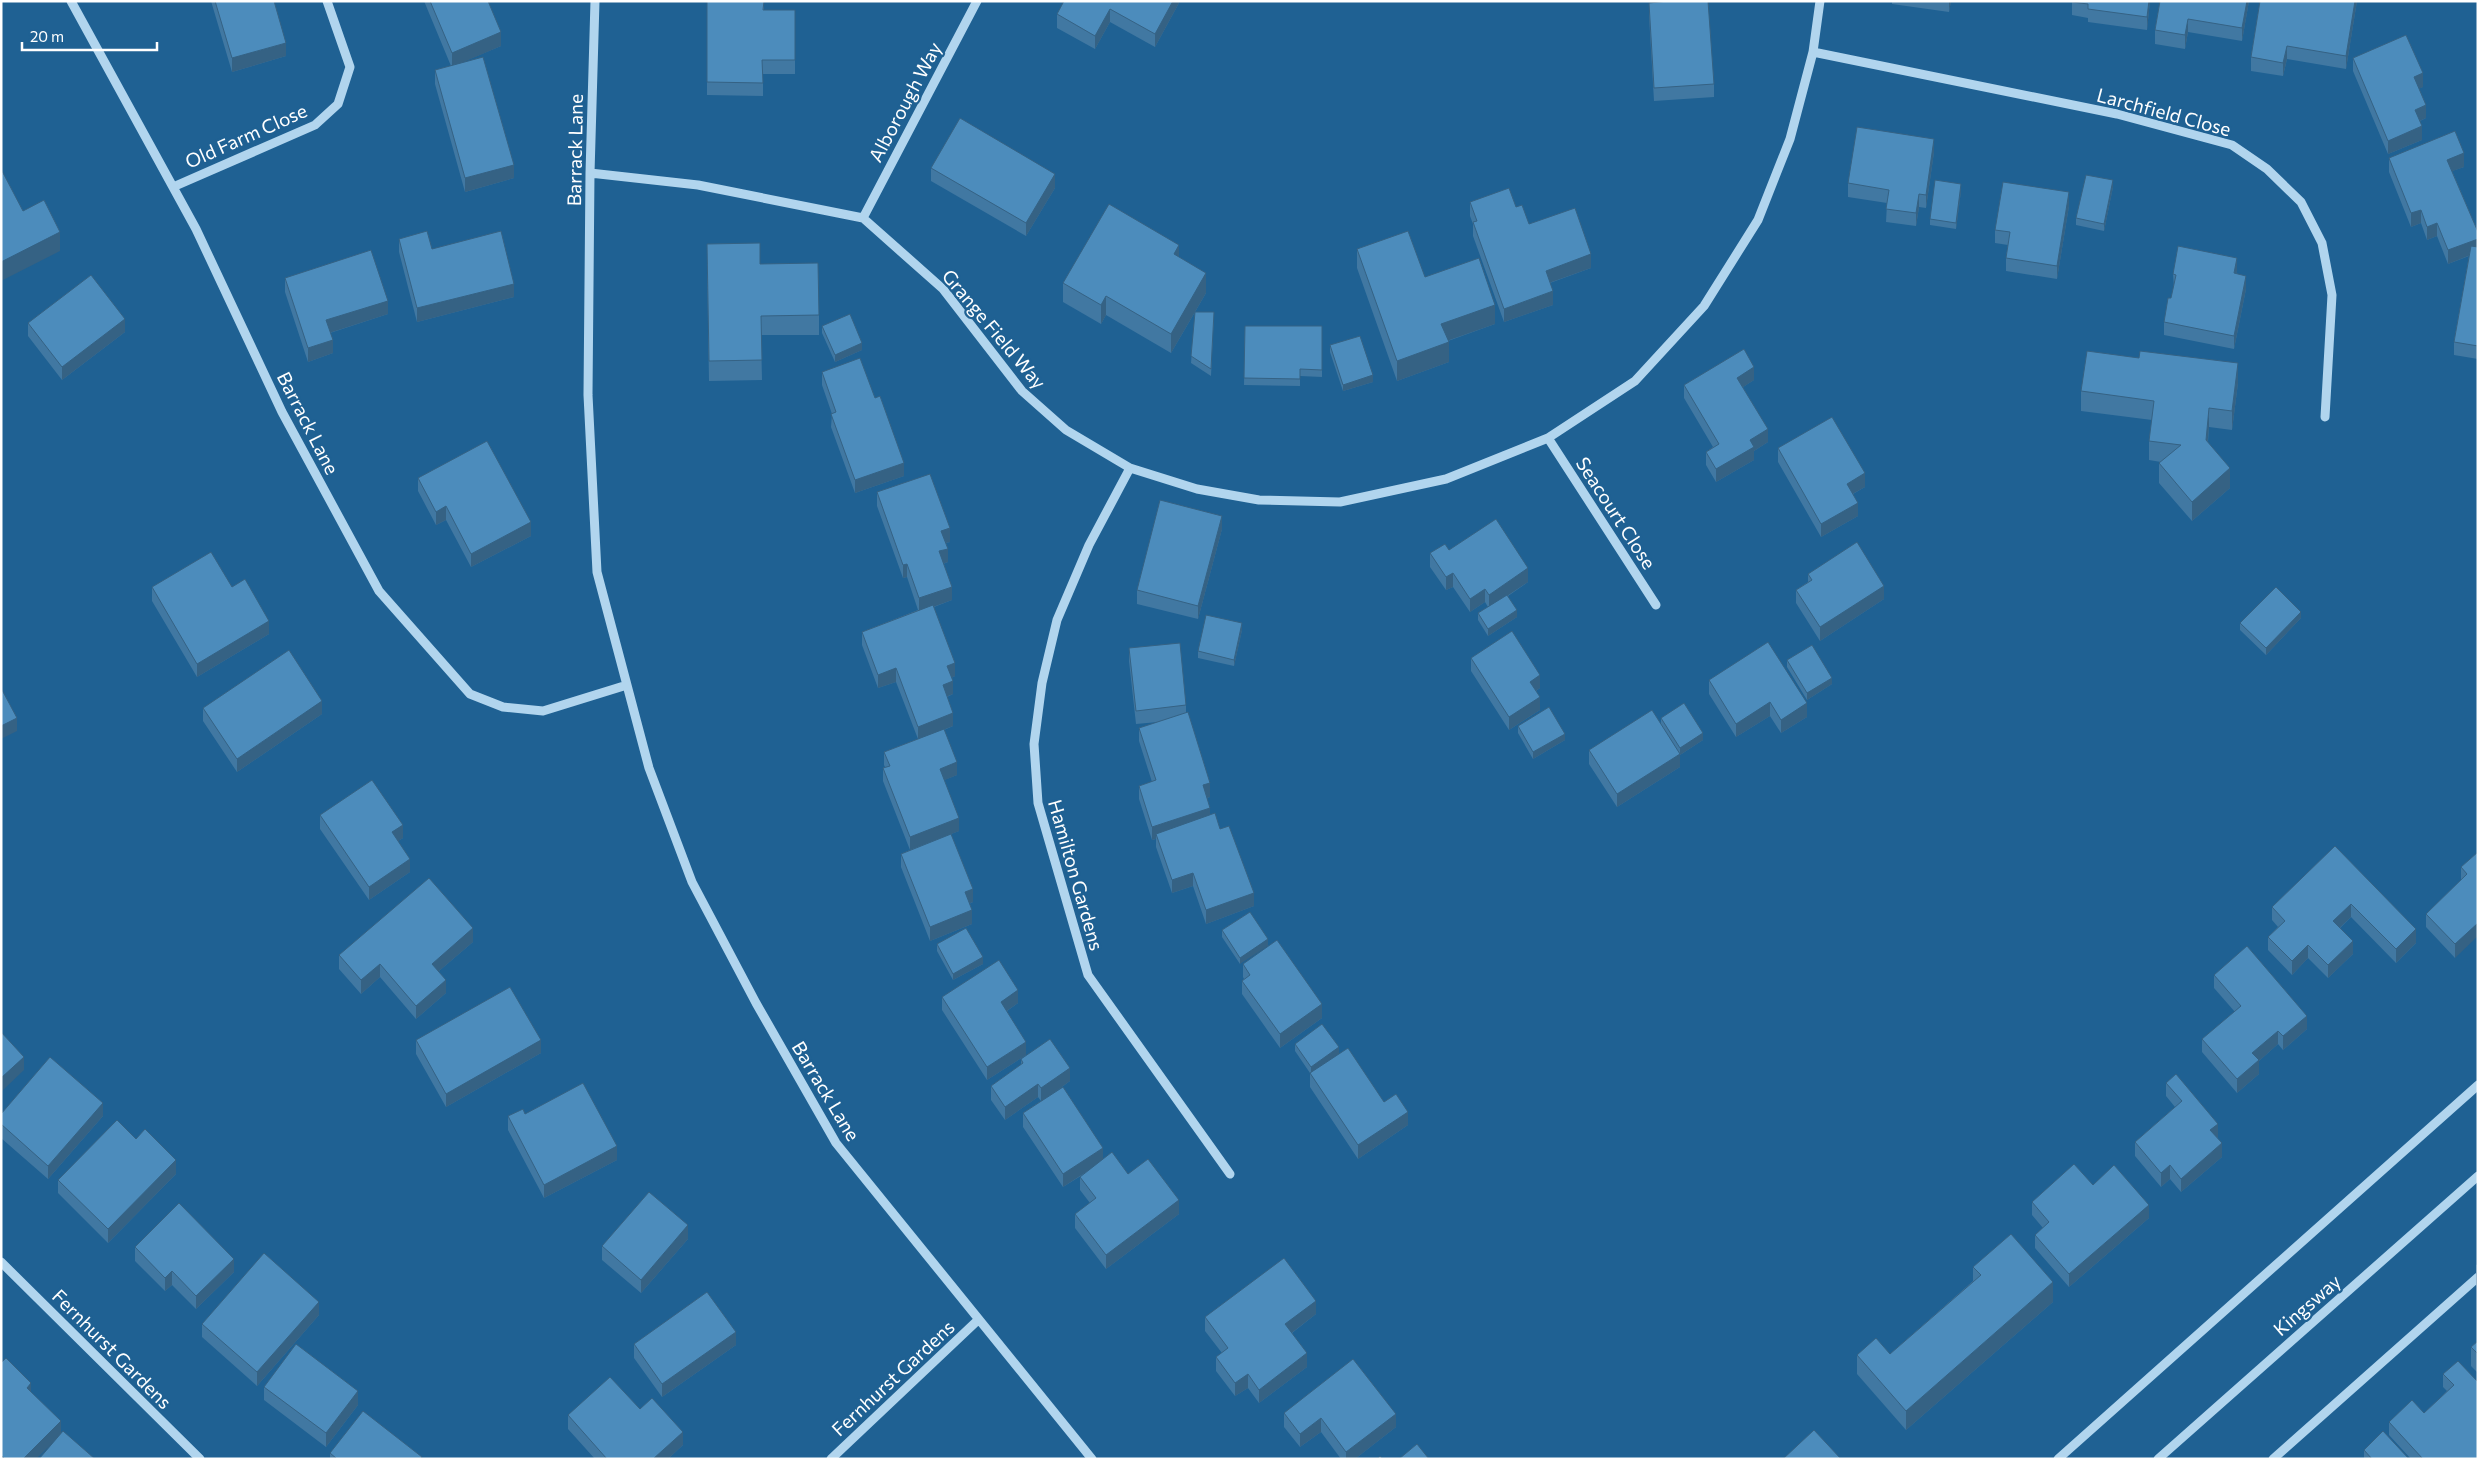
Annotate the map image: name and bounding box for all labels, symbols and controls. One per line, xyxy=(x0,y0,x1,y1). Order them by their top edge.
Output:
scale bar xyxy=(22,20,158,52)
text: 20 m xyxy=(30,27,64,45)
street label: Alborough Way xyxy=(863,38,946,166)
street label: Larchfield Close xyxy=(2095,83,2234,140)
street label: Barrack Lane xyxy=(562,94,587,206)
street label: Old Farm Close xyxy=(181,98,310,173)
street label: Grange Field Way xyxy=(938,264,1051,393)
street label: Barrack Lane xyxy=(273,368,344,478)
street label: Seacourt Close xyxy=(1572,452,1661,573)
street label: Hamilton Gardens xyxy=(1044,797,1109,953)
street label: Barrack Lane xyxy=(788,1037,865,1145)
street label: Kingsway xyxy=(2268,1269,2345,1340)
street label: Fernhurst Gardens xyxy=(48,1284,177,1413)
street label: Fernhurst Gardens xyxy=(827,1315,959,1440)

